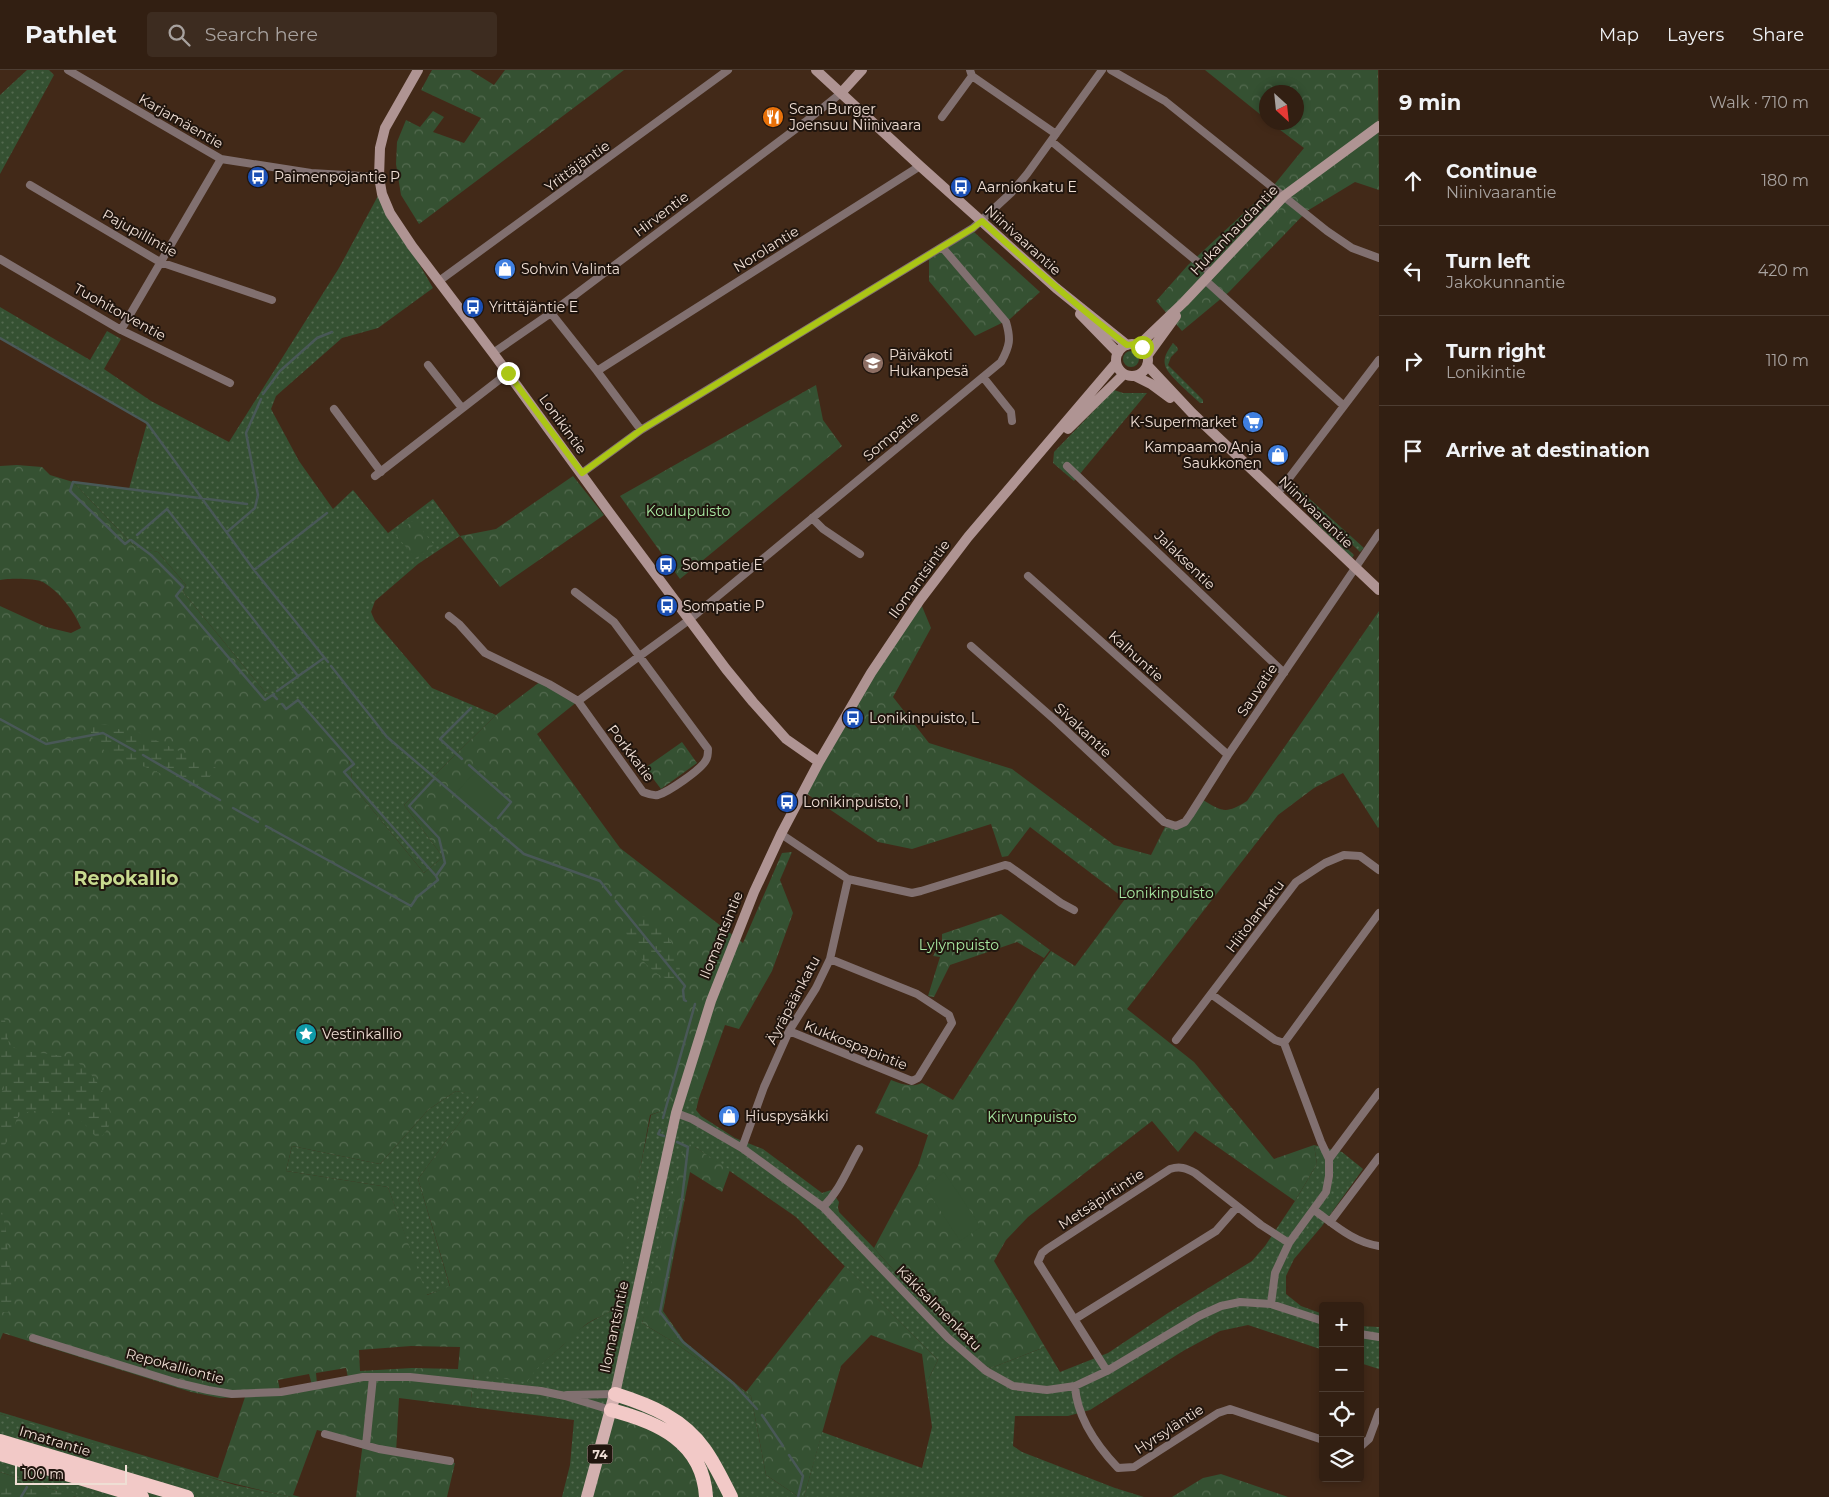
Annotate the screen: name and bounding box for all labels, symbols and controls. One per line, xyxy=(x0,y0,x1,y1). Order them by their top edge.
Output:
search box xyxy=(147,12,497,57)
text: Pathlet xyxy=(25,20,117,49)
icon: search xyxy=(165,21,193,49)
text: Search here xyxy=(205,23,318,46)
text: Map xyxy=(1599,24,1639,46)
text: Layers xyxy=(1667,24,1724,46)
text: Share xyxy=(1752,24,1804,46)
north arrow xyxy=(1259,85,1304,130)
street label: Karjamäentie xyxy=(136,90,226,152)
text: 9 min xyxy=(1399,90,1461,115)
text: Walk · 710 m xyxy=(1709,93,1809,112)
place label: Scan Burger Joensuu Niinivaara xyxy=(788,100,921,134)
restaurant icon: Scan Burger Joensuu Niinivaara xyxy=(761,105,785,129)
street label: Yrittäjäntie xyxy=(541,136,613,196)
text: Continue xyxy=(1446,160,1537,183)
bus stop icon: Paimenpojantie P xyxy=(246,165,270,189)
icon: ahead xyxy=(1399,167,1427,195)
place label: Paimenpojantie P xyxy=(274,168,400,186)
text: 180 m xyxy=(1761,171,1809,190)
bus stop icon: Aarnionkatu E xyxy=(949,175,973,199)
place label: Aarnionkatu E xyxy=(977,178,1077,196)
street label: Hukanhaudantie xyxy=(1186,181,1282,279)
text: Niinivaarantie xyxy=(1446,183,1556,202)
street label: Hirventie xyxy=(630,187,692,241)
street label: Niinivaarantie xyxy=(981,201,1065,279)
street label: Pajupillintie xyxy=(99,205,181,261)
street label: Norolantie xyxy=(730,222,802,276)
text: Turn left xyxy=(1446,250,1531,273)
shop icon: Sohvin Valinta xyxy=(493,257,517,281)
icon: left xyxy=(1399,257,1427,285)
place label: Sohvin Valinta xyxy=(521,260,620,278)
text: 420 m xyxy=(1758,261,1809,280)
text: Jakokunnantie xyxy=(1446,273,1565,292)
street label: Tuohitorventie xyxy=(71,279,169,345)
bus stop icon: Yrittäjäntie E xyxy=(461,295,485,319)
place label: Yrittäjäntie E xyxy=(489,298,578,316)
route start xyxy=(1131,336,1154,359)
text: Turn right xyxy=(1446,340,1546,363)
place label: Päiväkoti Hukanpesä xyxy=(889,346,969,380)
icon: right xyxy=(1399,347,1427,375)
school or university icon: Päiväkoti Hukanpesä xyxy=(861,351,885,375)
text: 110 m xyxy=(1766,351,1809,370)
route end xyxy=(497,362,520,385)
text: Lonikintie xyxy=(1446,363,1526,382)
street label: Lonikintie xyxy=(535,391,591,457)
street label: Sompatie xyxy=(859,407,923,465)
supermarket icon: K-Supermarket xyxy=(1241,410,1265,434)
place label: K-Supermarket xyxy=(1130,413,1237,431)
icon: arrive xyxy=(1399,437,1427,465)
place label: Kampaamo Anja Saukkonen xyxy=(1144,438,1262,472)
text: Arrive at destination xyxy=(1446,439,1650,462)
shop icon: Kampaamo Anja Saukkonen xyxy=(1266,443,1290,467)
street label: Niinivaarantie xyxy=(1275,472,1357,552)
park label: Koulupuisto xyxy=(646,502,731,520)
street label: Jalaksentie xyxy=(1150,526,1219,594)
street label: Ilomantsintie xyxy=(884,536,954,622)
bus stop icon: Sompatie E xyxy=(654,553,678,577)
place label: Sompatie E xyxy=(682,556,763,574)
bus stop icon: Sompatie P xyxy=(655,594,679,618)
place label: Sompatie P xyxy=(683,597,765,615)
street label: Kalhuntie xyxy=(1105,627,1167,685)
street label: Sauvatie xyxy=(1233,660,1281,720)
street label: Sivakantie xyxy=(1051,699,1115,761)
bus stop icon: Lonikinpuisto, L xyxy=(841,706,865,730)
place label: Lonikinpuisto, L xyxy=(869,709,980,727)
street label: Porkkatie xyxy=(604,721,658,785)
bus stop icon: Lonikinpuisto, I xyxy=(775,790,799,814)
place label: Lonikinpuisto, I xyxy=(803,793,909,811)
district label: Repokallio xyxy=(73,867,179,890)
street label: Hiitolankatu xyxy=(1222,876,1288,956)
park label: Lonikinpuisto xyxy=(1118,884,1214,902)
street label: Ilomantsintie xyxy=(695,889,747,981)
park label: Lylynpuisto xyxy=(919,936,999,954)
street label: Äyräpäänkatu xyxy=(762,953,824,1047)
street label: Kukkospapintie xyxy=(802,1016,910,1074)
place icon: Vestinkallio xyxy=(294,1022,318,1046)
place label: Vestinkallio xyxy=(322,1025,402,1043)
shop icon: Hiuspysäkki xyxy=(717,1104,741,1128)
place label: Hiuspysäkki xyxy=(745,1107,829,1125)
park label: Kirvunpuisto xyxy=(987,1108,1077,1126)
street label: Metsäpirtintie xyxy=(1055,1165,1147,1233)
street label: Käkisalmenkatu xyxy=(893,1262,985,1354)
street label: Ilomantsintie xyxy=(596,1280,632,1374)
map controls xyxy=(1319,1302,1364,1482)
button: + xyxy=(1319,1302,1364,1347)
street label: Repokalliontie xyxy=(124,1344,226,1388)
button: − xyxy=(1319,1347,1364,1392)
button: locate xyxy=(1319,1392,1364,1437)
street label: Hyrsyläntie xyxy=(1131,1400,1207,1458)
street label: Imatrantie xyxy=(17,1422,93,1460)
button: layers xyxy=(1319,1437,1364,1482)
road number: 74 xyxy=(588,1445,612,1464)
scale bar xyxy=(15,1462,128,1485)
text: 100 m xyxy=(22,1465,64,1483)

